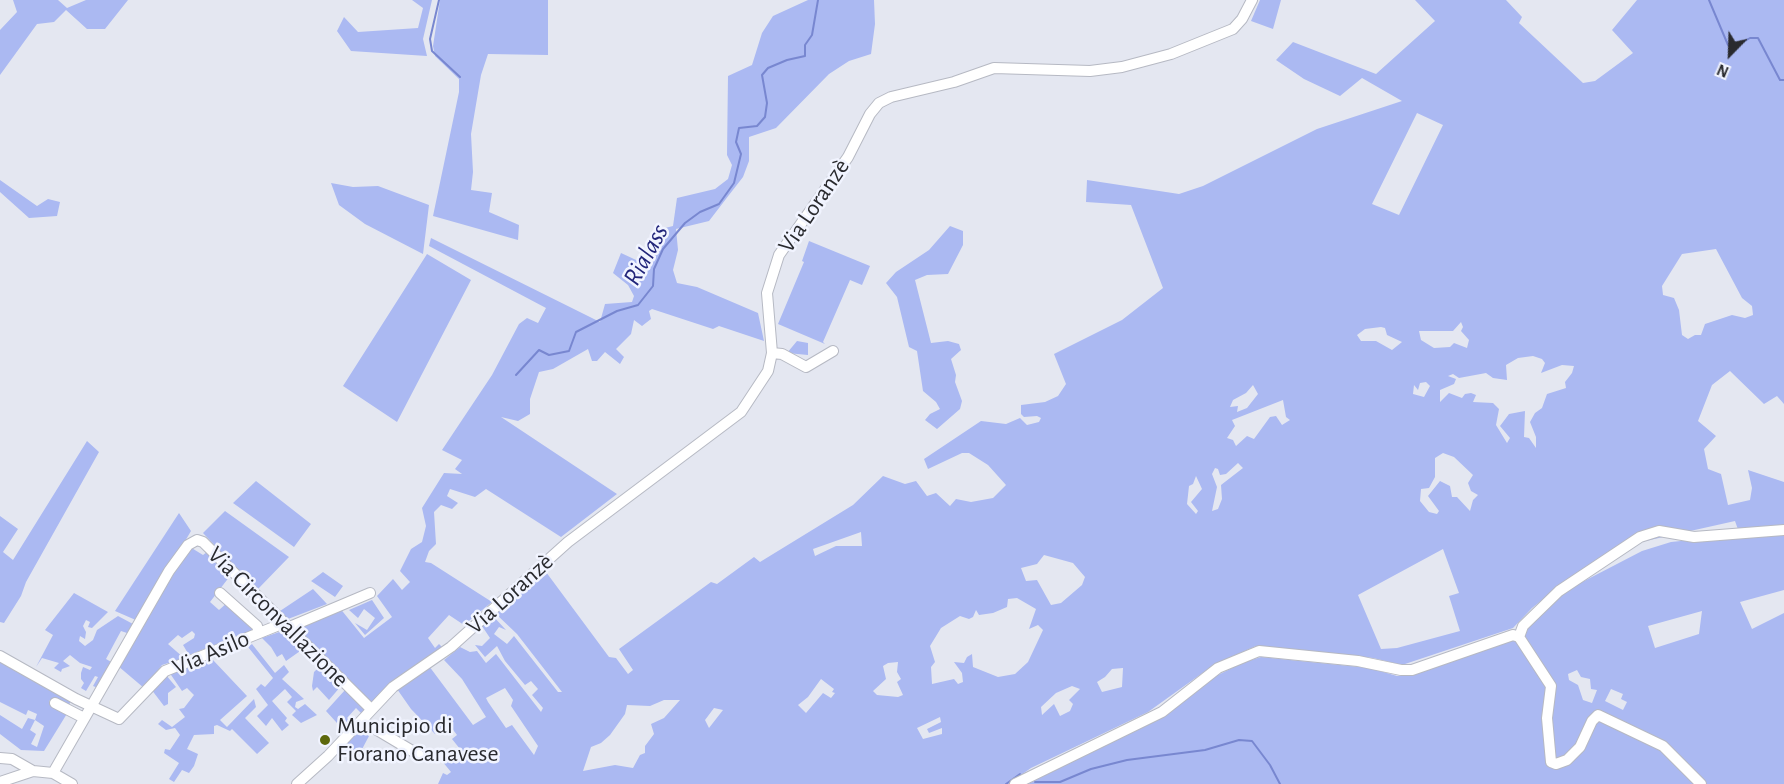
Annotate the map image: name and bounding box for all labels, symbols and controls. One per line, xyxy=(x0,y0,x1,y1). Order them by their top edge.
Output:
north arrow xyxy=(1700,24,1760,84)
text: N xyxy=(1715,61,1731,80)
street label: Via Loranzè xyxy=(772,154,856,258)
water label: Rialass xyxy=(617,219,675,291)
street label: Via Circonvallazione xyxy=(201,540,355,694)
street label: Via Loranzè xyxy=(461,548,559,640)
street label: Via Asilo xyxy=(168,624,254,682)
place label: Municipio di Fiorano Canavese xyxy=(337,712,499,768)
marker: Municipio di Fiorano Canavese xyxy=(318,733,332,747)

